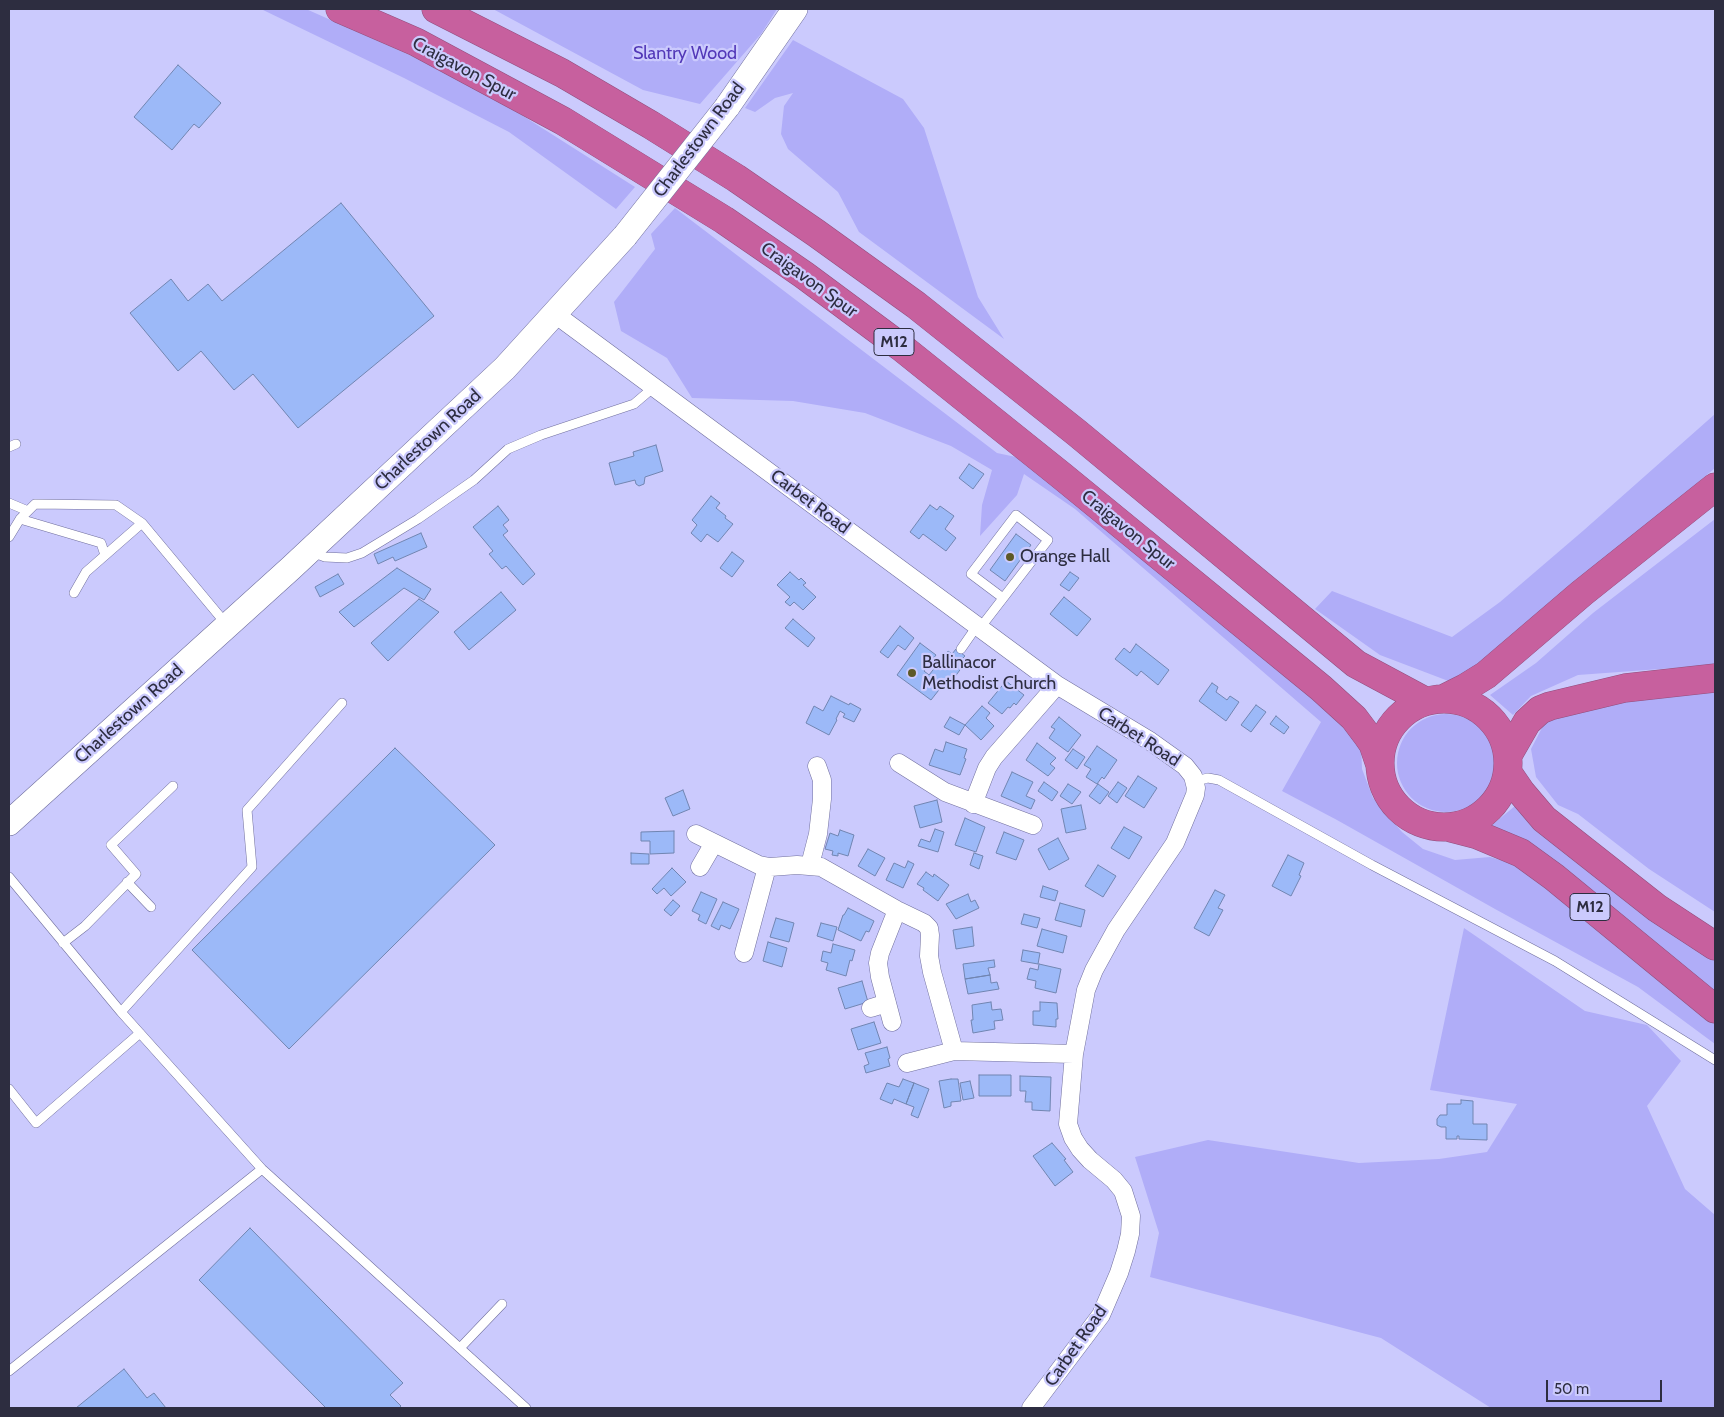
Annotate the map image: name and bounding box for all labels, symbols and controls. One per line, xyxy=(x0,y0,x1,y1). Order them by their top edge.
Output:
street label: Craigavon Spur xyxy=(408,33,520,105)
park label: Slantry Wood xyxy=(633,43,737,65)
street label: Charlestown Road xyxy=(649,78,749,202)
street label: Craigavon Spur xyxy=(756,238,862,322)
road number: M12 xyxy=(874,328,914,356)
street label: Charlestown Road xyxy=(370,385,486,495)
street label: Carbet Road xyxy=(766,465,854,539)
street label: Craigavon Spur xyxy=(1077,486,1179,574)
place label: Orange Hall xyxy=(1020,546,1110,568)
marker: Orange Hall xyxy=(1004,551,1016,563)
place label: Ballinacor Methodist Church xyxy=(922,652,1056,694)
street label: Charlestown Road xyxy=(70,660,188,768)
marker: Ballinacor Methodist Church xyxy=(906,667,918,679)
street label: Carbet Road xyxy=(1094,702,1184,772)
road number: M12 xyxy=(1570,894,1610,920)
street label: Carbet Road xyxy=(1040,1301,1112,1391)
scale bar xyxy=(1549,1370,1665,1402)
text: 50 m xyxy=(1554,1380,1589,1398)

